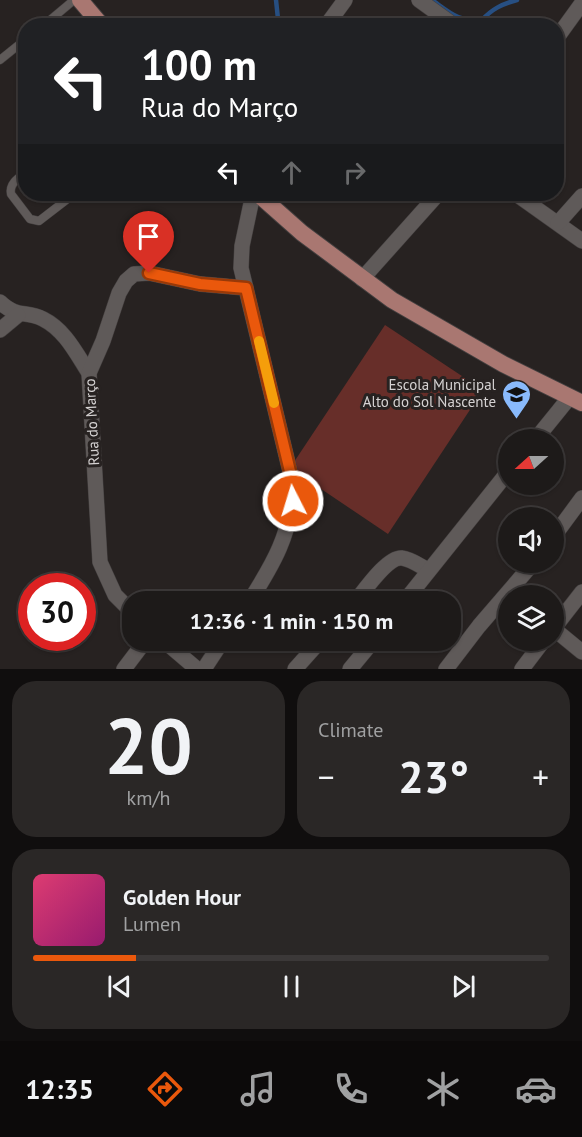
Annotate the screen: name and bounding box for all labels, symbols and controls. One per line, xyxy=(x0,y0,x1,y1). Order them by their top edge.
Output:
text: 100 m xyxy=(141,37,257,92)
icon: left xyxy=(42,42,120,120)
text: Rua do Março xyxy=(141,90,298,124)
icon: left xyxy=(212,156,245,189)
icon: ahead xyxy=(275,156,308,189)
icon: right xyxy=(338,156,371,189)
pin xyxy=(123,211,174,273)
icon: arrive xyxy=(132,220,165,253)
place label: Escola Municipal Alto do Sol Nascente xyxy=(363,375,497,411)
street label: Rua do Março xyxy=(80,378,103,466)
school or university icon: Escola Municipal Alto do Sol Nascente xyxy=(501,378,533,420)
north arrow xyxy=(498,429,564,495)
map controls xyxy=(498,429,564,651)
position arrow xyxy=(261,469,325,533)
button: sound xyxy=(498,507,564,573)
speed limit sign: 30 xyxy=(18,573,96,651)
button: layers xyxy=(498,585,564,651)
text: 12:36 · 1 min · 150 m xyxy=(190,607,393,635)
text: 20 xyxy=(104,695,193,796)
text: Climate xyxy=(318,717,384,743)
text: 23° xyxy=(398,747,469,805)
text: − xyxy=(318,755,335,798)
text: + xyxy=(532,755,549,798)
text: km/h xyxy=(127,785,170,811)
text: Golden Hour xyxy=(123,883,241,911)
text: Lumen xyxy=(123,911,181,937)
icon: previous xyxy=(103,970,136,1003)
icon: pause xyxy=(275,970,308,1003)
icon: next xyxy=(447,970,480,1003)
icon: directions xyxy=(144,1068,186,1110)
icon: music xyxy=(237,1068,279,1110)
icon: phone xyxy=(330,1068,372,1110)
icon: climate xyxy=(422,1068,464,1110)
icon: car xyxy=(515,1068,557,1110)
text: 12:35 xyxy=(25,1072,94,1106)

